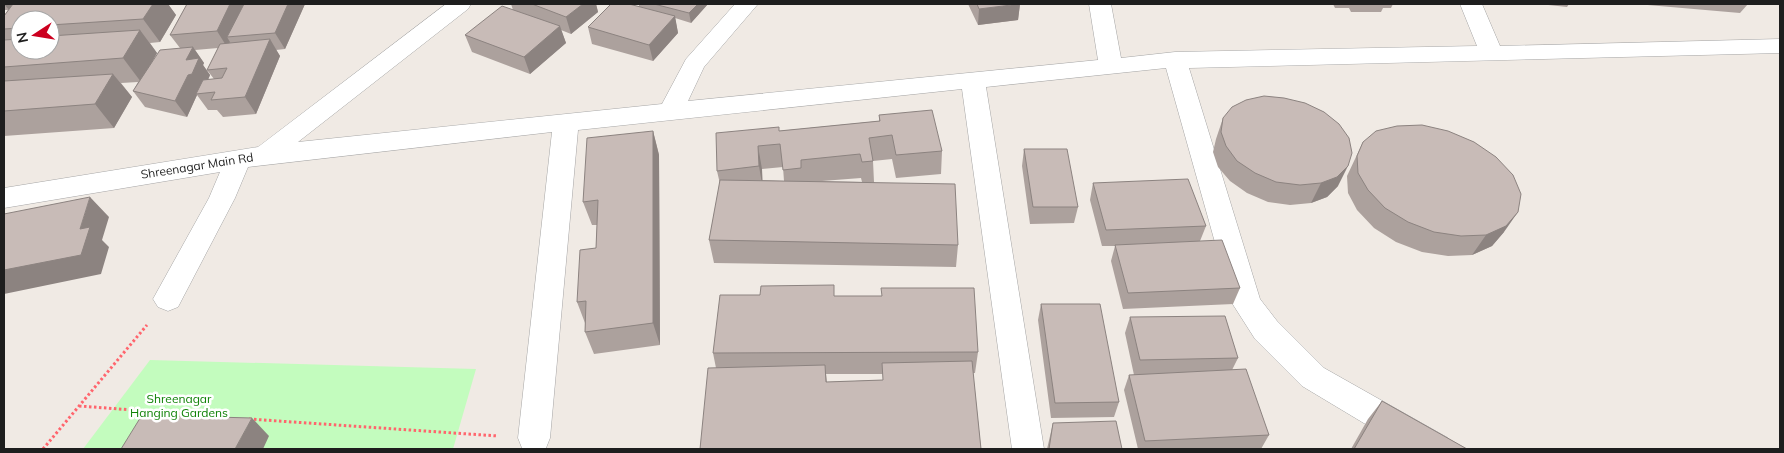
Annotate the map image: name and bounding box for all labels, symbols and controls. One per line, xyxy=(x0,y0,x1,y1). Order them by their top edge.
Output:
north arrow xyxy=(10,10,60,60)
text: N xyxy=(12,31,32,45)
street label: Shreenagar Main Rd xyxy=(140,149,254,182)
park label: Shreenagar Hanging Gardens xyxy=(130,391,228,420)

